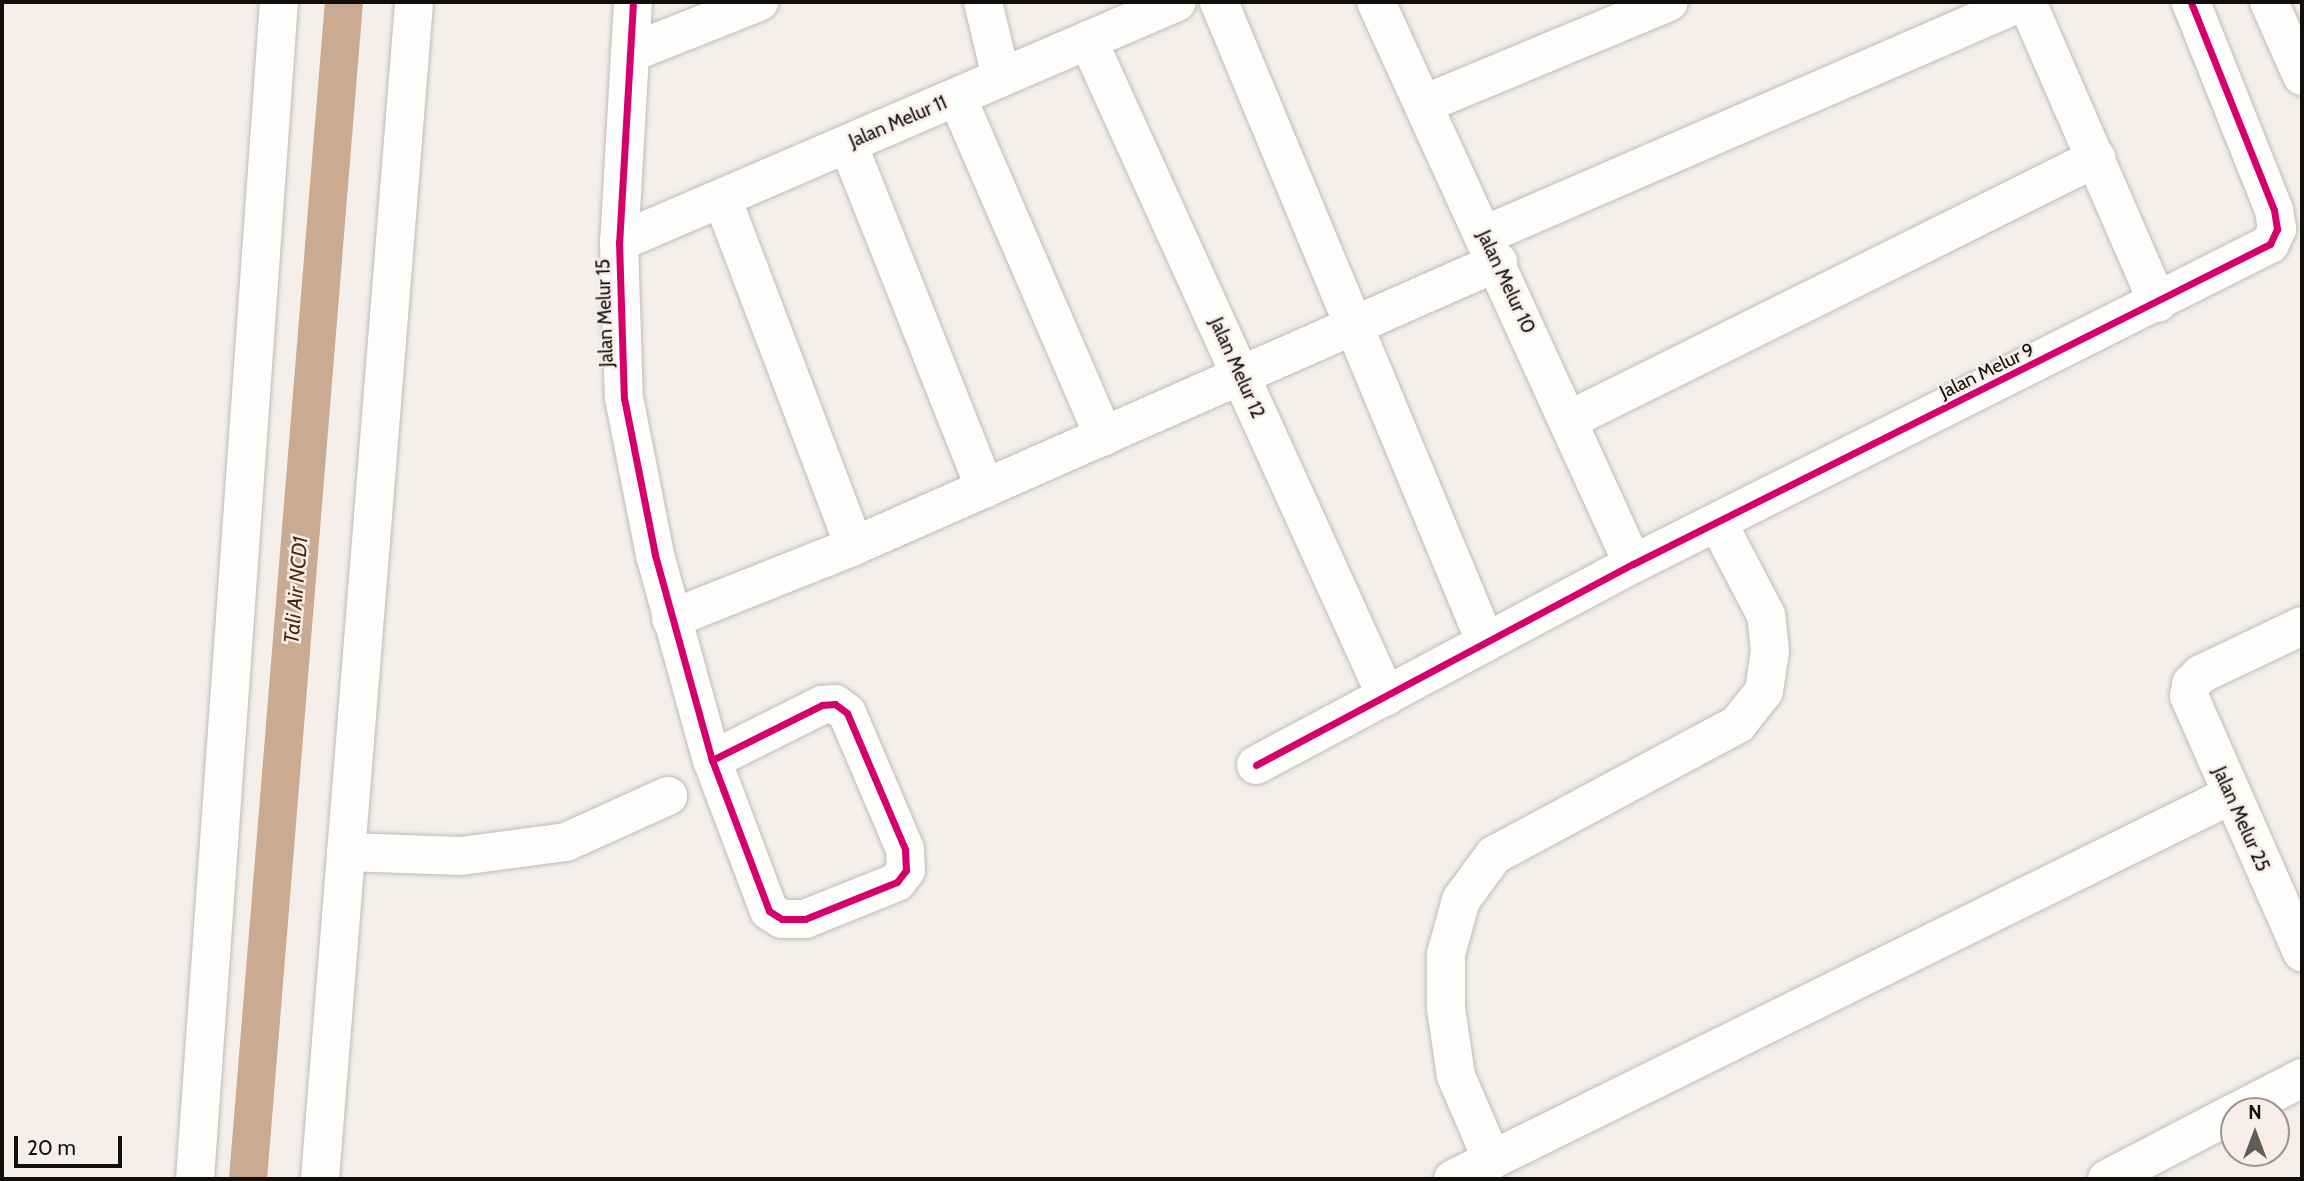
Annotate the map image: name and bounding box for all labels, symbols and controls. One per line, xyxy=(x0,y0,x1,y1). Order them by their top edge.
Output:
street label: Jalan Melur 11 xyxy=(846,91,950,153)
street label: Jalan Melur 10 xyxy=(1472,227,1540,337)
street label: Jalan Melur 15 xyxy=(592,258,618,368)
street label: Jalan Melur 12 xyxy=(1205,314,1269,422)
street label: Jalan Melur 9 xyxy=(1936,338,2038,404)
water label: Tali Air NCD1 xyxy=(279,535,313,645)
street label: Jalan Melur 25 xyxy=(2208,763,2274,875)
north arrow xyxy=(2220,1097,2290,1167)
text: N xyxy=(2248,1101,2262,1124)
scale bar xyxy=(18,1122,126,1166)
text: 20 m xyxy=(27,1135,76,1160)

